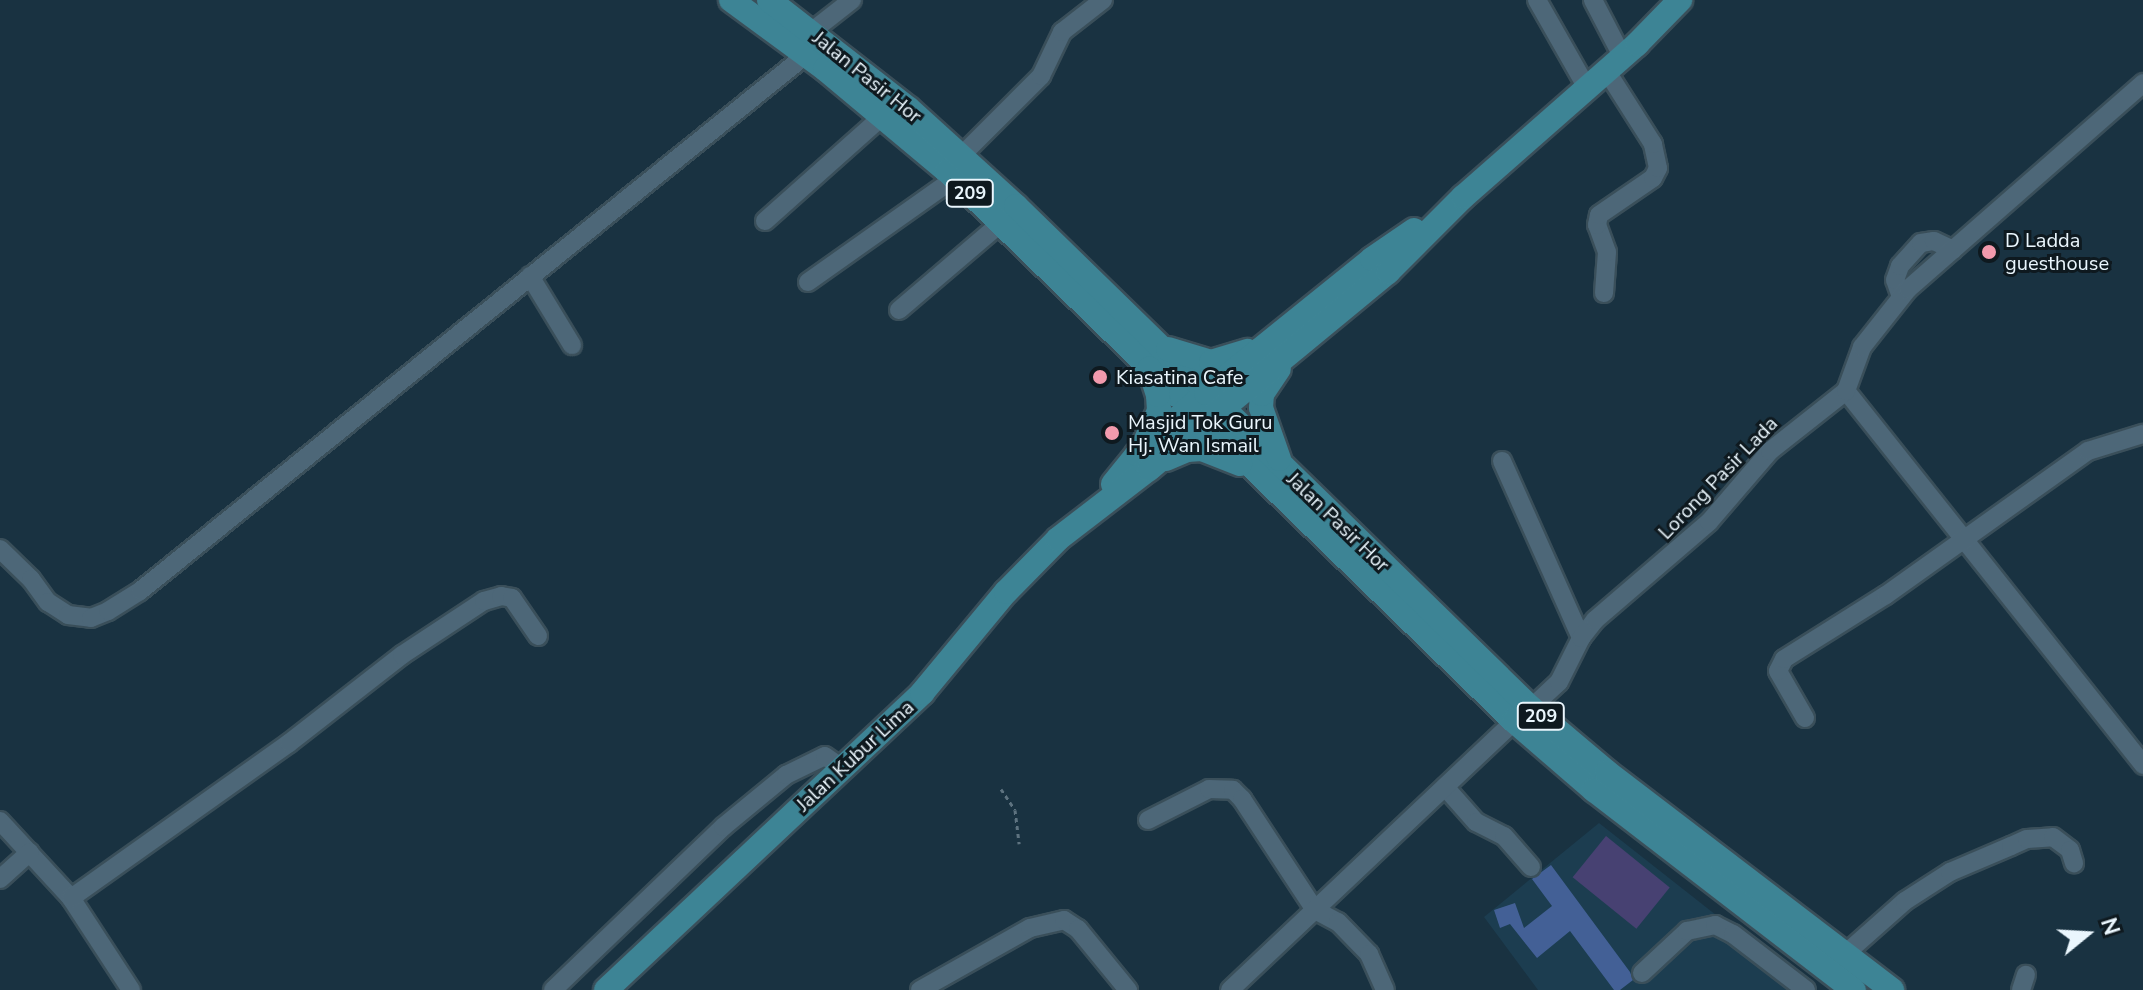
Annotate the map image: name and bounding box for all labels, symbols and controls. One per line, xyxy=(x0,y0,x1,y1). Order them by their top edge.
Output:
street label: Jalan Pasir Hor xyxy=(808,26,926,128)
road number: 209 xyxy=(944,179,996,207)
place label: D Ladda guesthouse xyxy=(2005,228,2109,275)
marker: D Ladda guesthouse xyxy=(1980,243,1998,261)
place label: Kiasatina Cafe xyxy=(1116,365,1243,389)
marker: Kiasatina Cafe xyxy=(1091,368,1109,386)
place label: Masjid Tok Guru Hj. Wan Ismail xyxy=(1128,410,1272,457)
street label: Lorong Pasir Lada xyxy=(1653,412,1783,544)
marker: Masjid Tok Guru Hj. Wan Ismail xyxy=(1103,424,1121,442)
street label: Jalan Pasir Hor xyxy=(1282,467,1394,577)
street label: Jalan Kubur Lima xyxy=(791,695,919,817)
road number: 209 xyxy=(1515,702,1567,730)
north arrow xyxy=(2047,894,2127,974)
text: N xyxy=(2093,914,2127,939)

